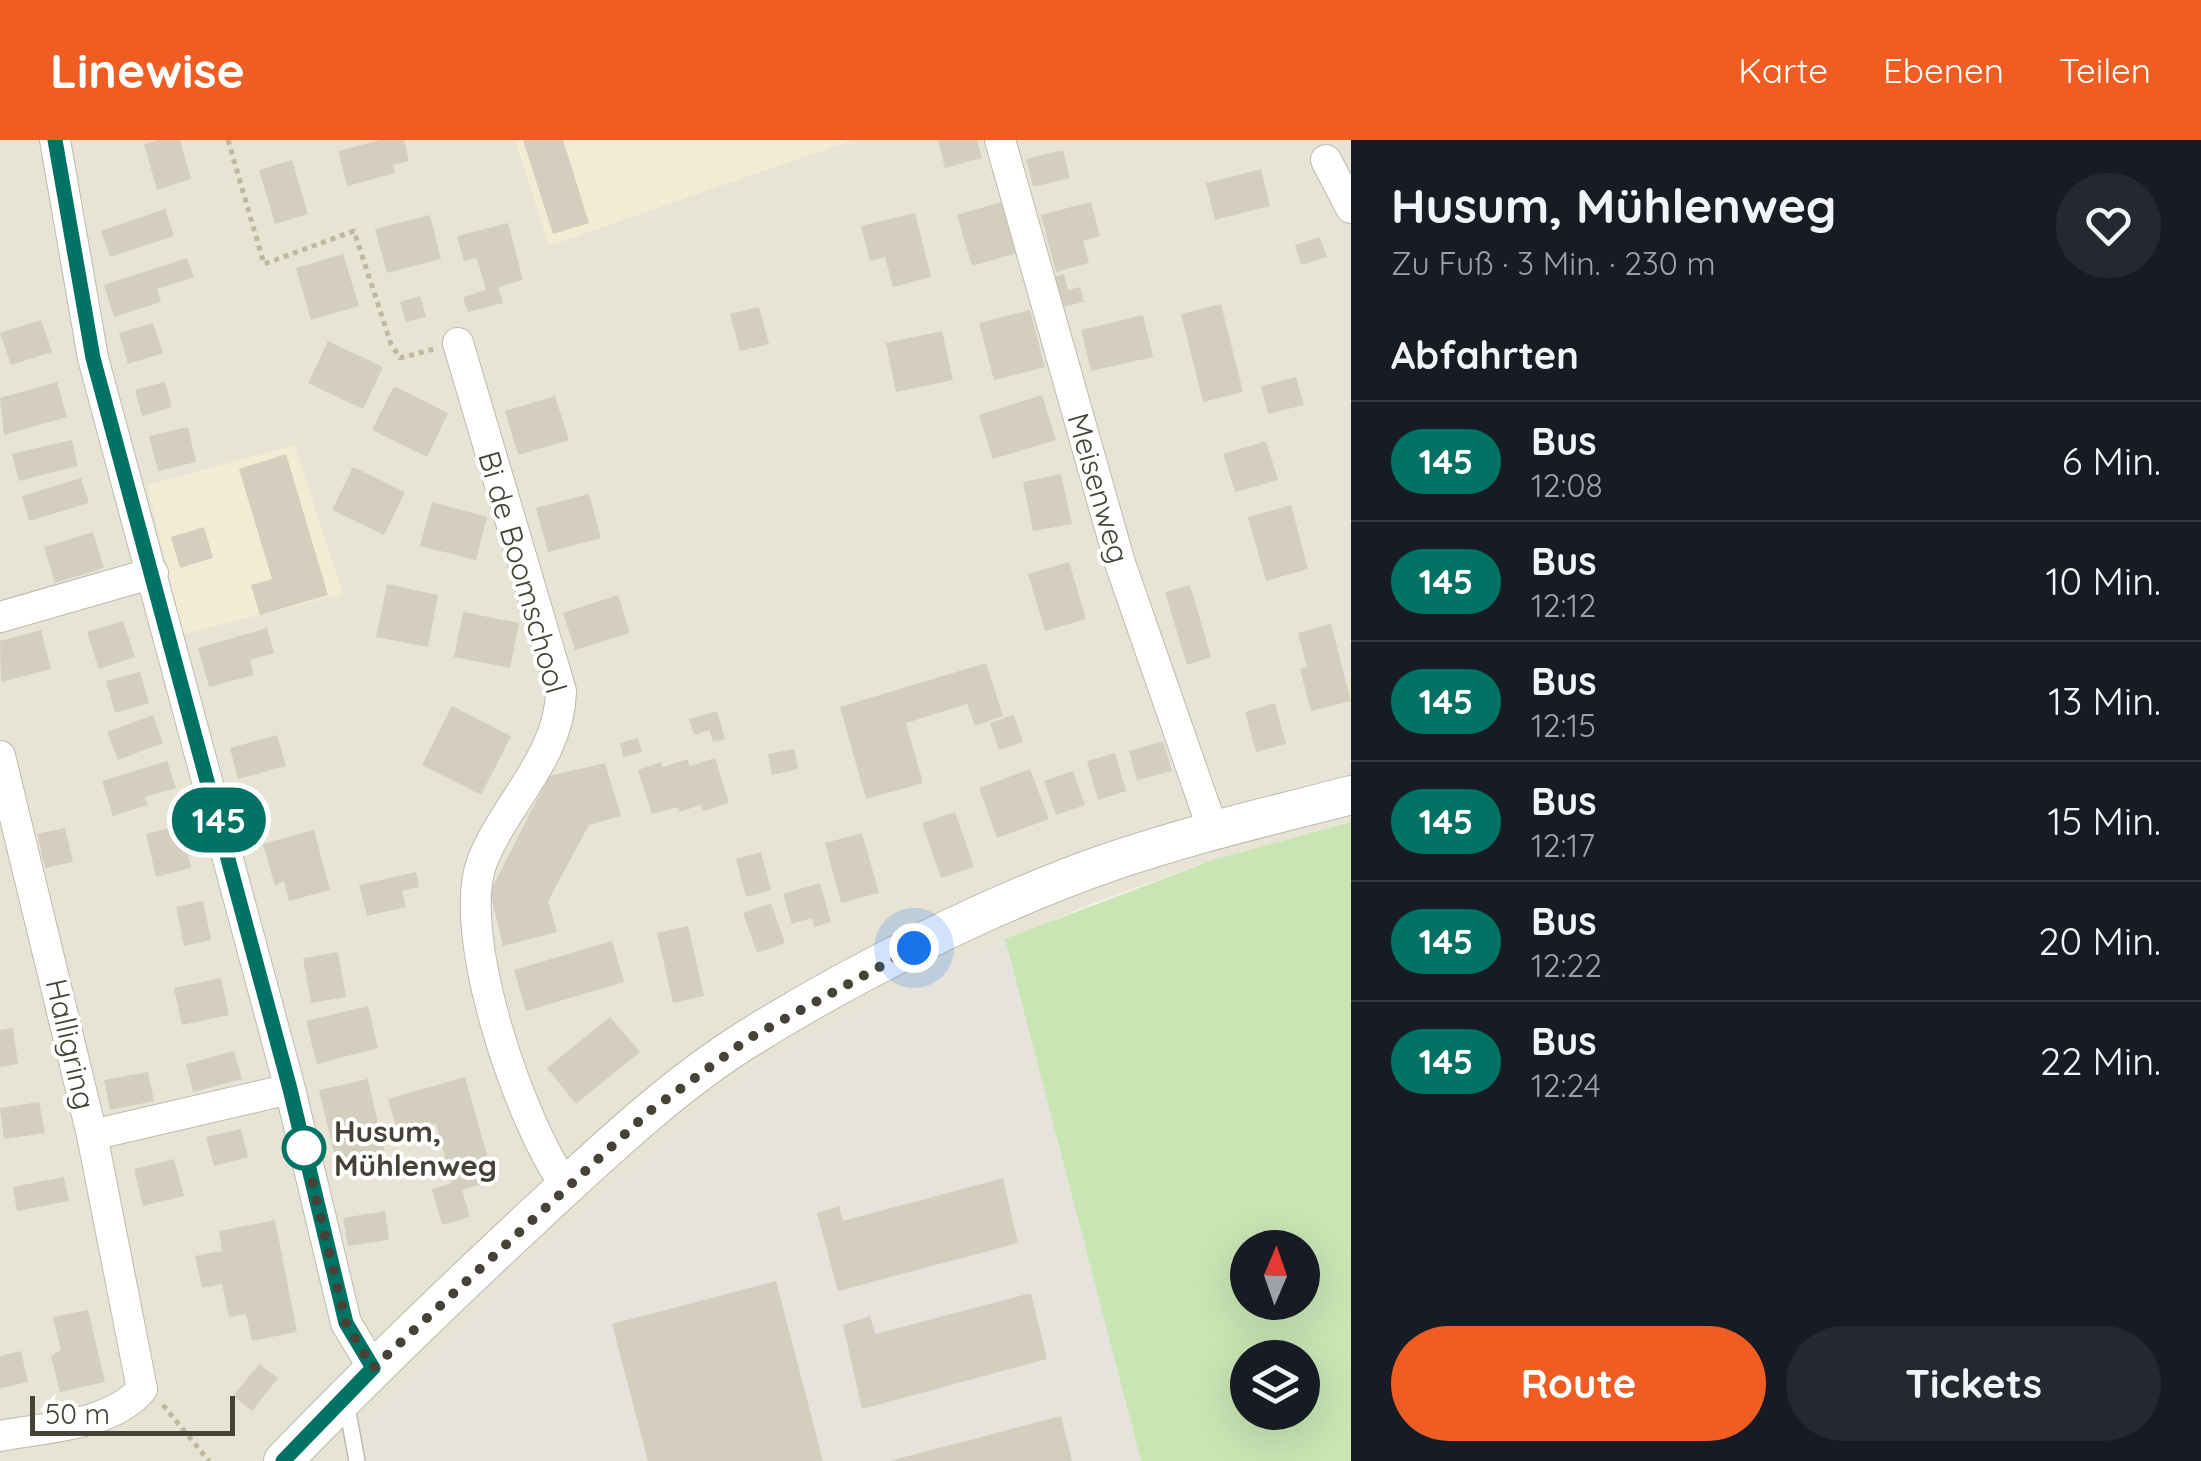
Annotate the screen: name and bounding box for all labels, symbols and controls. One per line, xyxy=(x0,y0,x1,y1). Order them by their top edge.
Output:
text: Linewise xyxy=(50,40,245,100)
text: Karte xyxy=(1738,48,1828,92)
text: Ebenen xyxy=(1883,48,2004,92)
text: Teilen xyxy=(2059,48,2151,92)
button: heart xyxy=(2056,173,2161,278)
text: Husum, Mühlenweg xyxy=(1391,175,1837,235)
text: Zu Fuß · 3 Min. · 230 m xyxy=(1391,243,1716,283)
text: Abfahrten xyxy=(1391,331,1579,379)
street label: Meisenweg xyxy=(1059,408,1139,568)
text: Bus xyxy=(1531,417,1597,465)
text: 6 Min. xyxy=(2062,437,2161,485)
text: 145 xyxy=(1419,439,1473,483)
street label: Bi de Boomschool xyxy=(470,446,576,698)
text: 12:08 xyxy=(1531,465,1603,505)
text: Bus xyxy=(1531,537,1597,585)
text: 10 Min. xyxy=(2046,557,2161,605)
text: 145 xyxy=(1419,559,1473,603)
text: 12:12 xyxy=(1531,585,1596,625)
text: Bus xyxy=(1531,657,1597,705)
text: 13 Min. xyxy=(2048,677,2161,725)
text: 145 xyxy=(1419,679,1473,723)
text: 12:15 xyxy=(1531,705,1596,745)
text: Bus xyxy=(1531,777,1597,825)
line badge: 145 xyxy=(162,788,276,852)
text: 15 Min. xyxy=(2047,797,2161,845)
text: 145 xyxy=(192,798,246,842)
text: 145 xyxy=(1419,799,1473,843)
text: 12:17 xyxy=(1531,825,1595,865)
text: Bus xyxy=(1531,897,1597,945)
text: 20 Min. xyxy=(2039,917,2161,965)
text: 145 xyxy=(1419,919,1473,963)
your location xyxy=(889,923,939,973)
text: 12:22 xyxy=(1531,945,1602,985)
street label: Halligring xyxy=(38,975,104,1113)
text: Bus xyxy=(1531,1017,1597,1065)
text: 22 Min. xyxy=(2040,1037,2161,1085)
text: 145 xyxy=(1419,1039,1473,1083)
text: 12:24 xyxy=(1531,1065,1601,1105)
place label: Husum, Mühlenweg xyxy=(334,1112,497,1184)
marker: Husum, Mühlenweg xyxy=(283,1127,325,1169)
north arrow xyxy=(1230,1230,1320,1320)
map controls xyxy=(1230,1230,1320,1430)
button: Route xyxy=(1391,1326,1766,1441)
button: Tickets xyxy=(1786,1326,2161,1441)
button: layers xyxy=(1230,1340,1320,1430)
scale bar xyxy=(30,1391,235,1436)
text: 50 m xyxy=(45,1396,110,1431)

